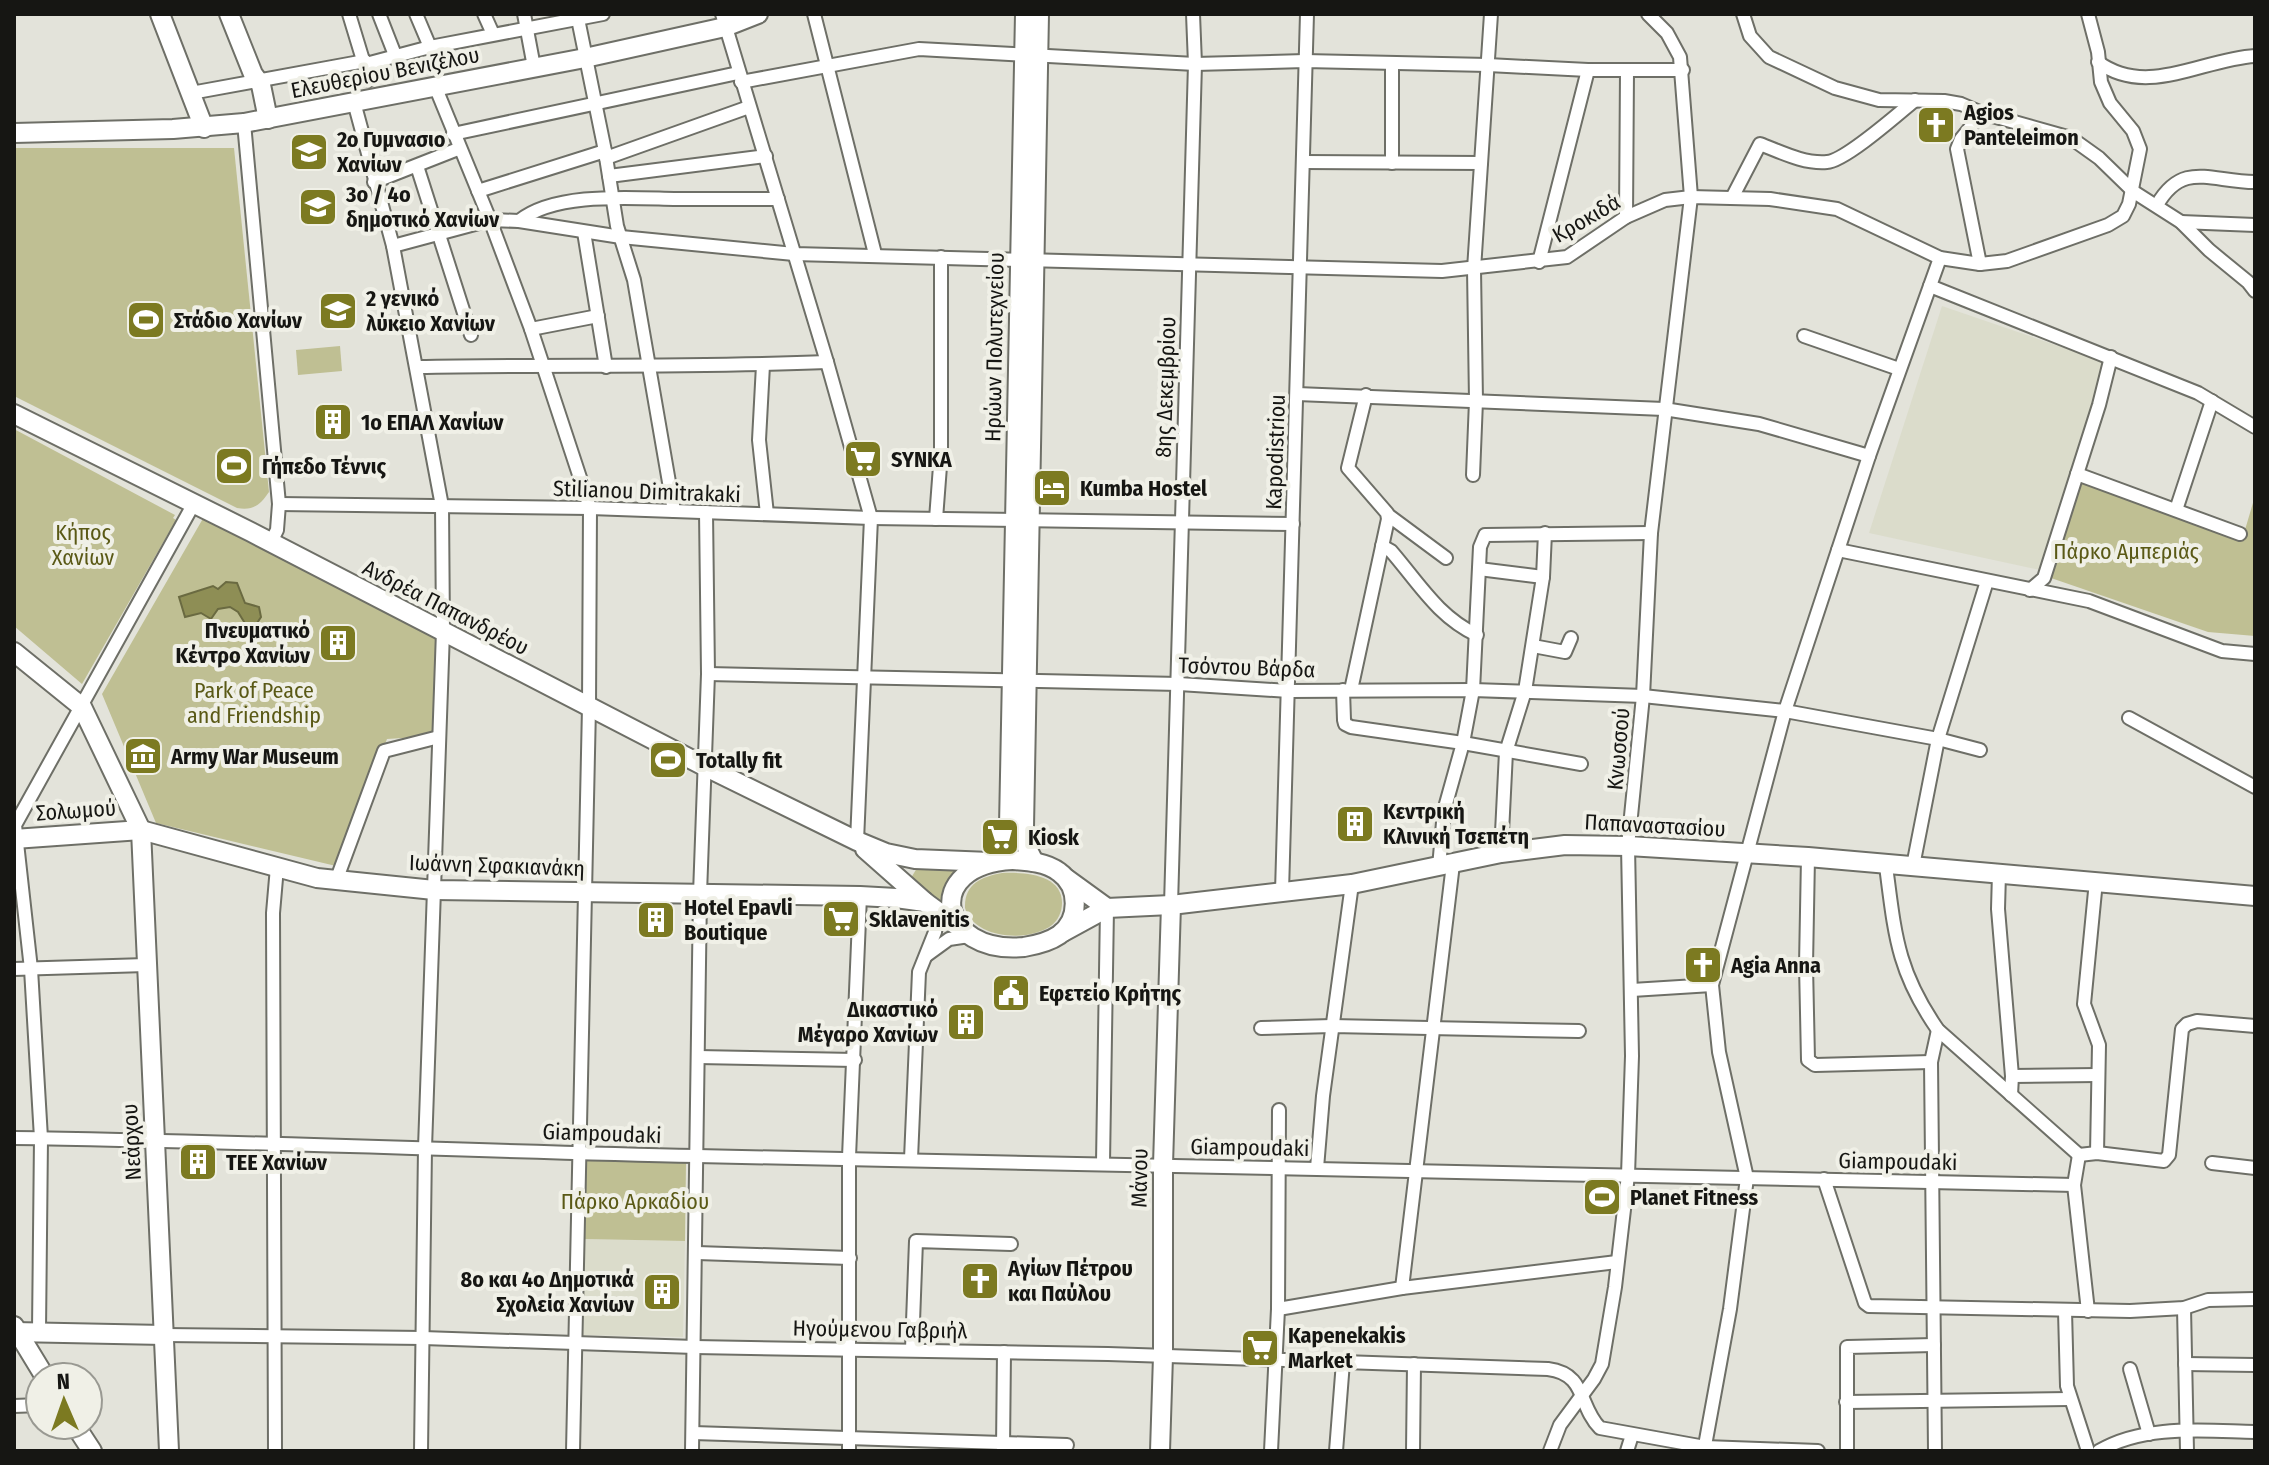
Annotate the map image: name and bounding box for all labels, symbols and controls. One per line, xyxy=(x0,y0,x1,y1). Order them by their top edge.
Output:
street label: Ελευθερίου Βενιζέλου xyxy=(289,41,482,104)
place label: Agios Panteleimon xyxy=(1963,99,2079,151)
church icon: Agios Panteleimon xyxy=(1915,104,1957,146)
place label: 2ο Γυμνασιο Χανίων xyxy=(336,126,446,178)
school or university icon: 2ο Γυμνασιο Χανίων xyxy=(288,131,330,173)
place label: 3ο / 4ο δημοτικό Χανίων xyxy=(345,181,500,233)
school or university icon: 3ο / 4ο δημοτικό Χανίων xyxy=(297,186,339,228)
street label: Κροκιδά xyxy=(1547,188,1625,249)
street label: Ηρώων Πολυτεχνείου xyxy=(979,252,1010,442)
place label: 2 γενικό λύκειο Χανίων xyxy=(365,285,496,337)
school or university icon: 2 γενικό λύκειο Χανίων xyxy=(317,290,359,332)
sports icon: Στάδιο Χανίων xyxy=(125,299,167,341)
place label: Στάδιο Χανίων xyxy=(174,307,303,334)
street label: 8ης Δεκεμβρίου xyxy=(1150,316,1181,458)
street label: Kapodistriou xyxy=(1260,394,1291,510)
building icon: 1ο ΕΠΑΛ Χανίων xyxy=(312,401,354,443)
place label: 1ο ΕΠΑΛ Χανίων xyxy=(361,409,504,436)
supermarket icon: SYNKA xyxy=(842,438,884,480)
sports icon: Γήπεδο Τέννις xyxy=(213,445,255,487)
place label: SYNKA xyxy=(891,446,953,473)
place label: Γήπεδο Τέννις xyxy=(262,453,386,480)
hotel icon: Kumba Hostel xyxy=(1031,467,1073,509)
street label: Stilianou Dimitrakaki xyxy=(553,475,741,508)
place label: Kumba Hostel xyxy=(1080,475,1208,502)
park label: Κήπος Χανίων xyxy=(52,519,115,571)
park label: Πάρκο Αμπεριάς xyxy=(2053,538,2199,565)
street label: Ανδρέα Παπανδρέου xyxy=(358,554,533,661)
place label: Πνευματικό Κέντρο Χανίων xyxy=(176,617,311,669)
building icon: Πνευματικό Κέντρο Χανίων xyxy=(317,622,359,664)
street label: Τσόντου Βάρδα xyxy=(1178,652,1316,683)
park label: Park of Peace and Friendship xyxy=(187,677,321,729)
street label: Κνωσσού xyxy=(1601,707,1636,791)
museum icon: Army War Museum xyxy=(122,735,164,777)
sports icon: Totally fit xyxy=(647,739,689,781)
place label: Army War Museum xyxy=(170,743,339,770)
place label: Totally fit xyxy=(696,747,782,774)
street label: Σολωμού xyxy=(35,794,117,827)
place label: Κεντρική Κλινική Τσεπέτη xyxy=(1383,798,1529,850)
building icon: Κεντρική Κλινική Τσεπέτη xyxy=(1334,803,1376,845)
street label: Παπαναστασίου xyxy=(1584,808,1726,843)
supermarket icon: Kiosk xyxy=(979,816,1021,858)
place label: Kiosk xyxy=(1028,824,1080,851)
street label: Ιωάννη Σφακιανάκη xyxy=(408,849,585,882)
place label: Hotel Epavli Boutique xyxy=(684,894,793,946)
supermarket icon: Sklavenitis xyxy=(820,898,862,940)
building icon: Hotel Epavli Boutique xyxy=(635,899,677,941)
place label: Sklavenitis xyxy=(869,906,970,933)
church icon: Agia Anna xyxy=(1682,944,1724,986)
place label: Agia Anna xyxy=(1730,952,1821,979)
public building icon: Εφετείο Κρήτης xyxy=(990,972,1032,1014)
place label: Εφετείο Κρήτης xyxy=(1039,980,1182,1007)
place label: Δικαστικό Μέγαρο Χανίων xyxy=(798,996,939,1048)
building icon: Δικαστικό Μέγαρο Χανίων xyxy=(945,1001,987,1043)
street label: Νεάρχου xyxy=(116,1103,147,1181)
street label: Giampoudaki xyxy=(542,1118,662,1149)
street label: Giampoudaki xyxy=(1190,1133,1310,1162)
building icon: ΤΕΕ Χανίων xyxy=(177,1141,219,1183)
street label: Giampoudaki xyxy=(1838,1147,1958,1176)
street label: Μάνου xyxy=(1125,1148,1154,1208)
place label: ΤΕΕ Χανίων xyxy=(226,1149,328,1176)
sports icon: Planet Fitness xyxy=(1581,1176,1623,1218)
place label: Planet Fitness xyxy=(1630,1184,1758,1211)
park label: Πάρκο Αρκαδίου xyxy=(561,1188,709,1215)
place label: Αγίων Πέτρου και Παύλου xyxy=(1007,1255,1133,1307)
church icon: Αγίων Πέτρου και Παύλου xyxy=(959,1260,1001,1302)
place label: 8ο και 4ο Δημοτικά Σχολεία Χανίων xyxy=(461,1266,635,1318)
building icon: 8ο και 4ο Δημοτικά Σχολεία Χανίων xyxy=(641,1271,683,1313)
street label: Ηγούμενου Γαβριήλ xyxy=(793,1314,969,1345)
place label: Kapenekakis Market xyxy=(1288,1322,1406,1374)
supermarket icon: Kapenekakis Market xyxy=(1239,1327,1281,1369)
north arrow xyxy=(24,1361,104,1441)
text: N xyxy=(56,1368,70,1395)

